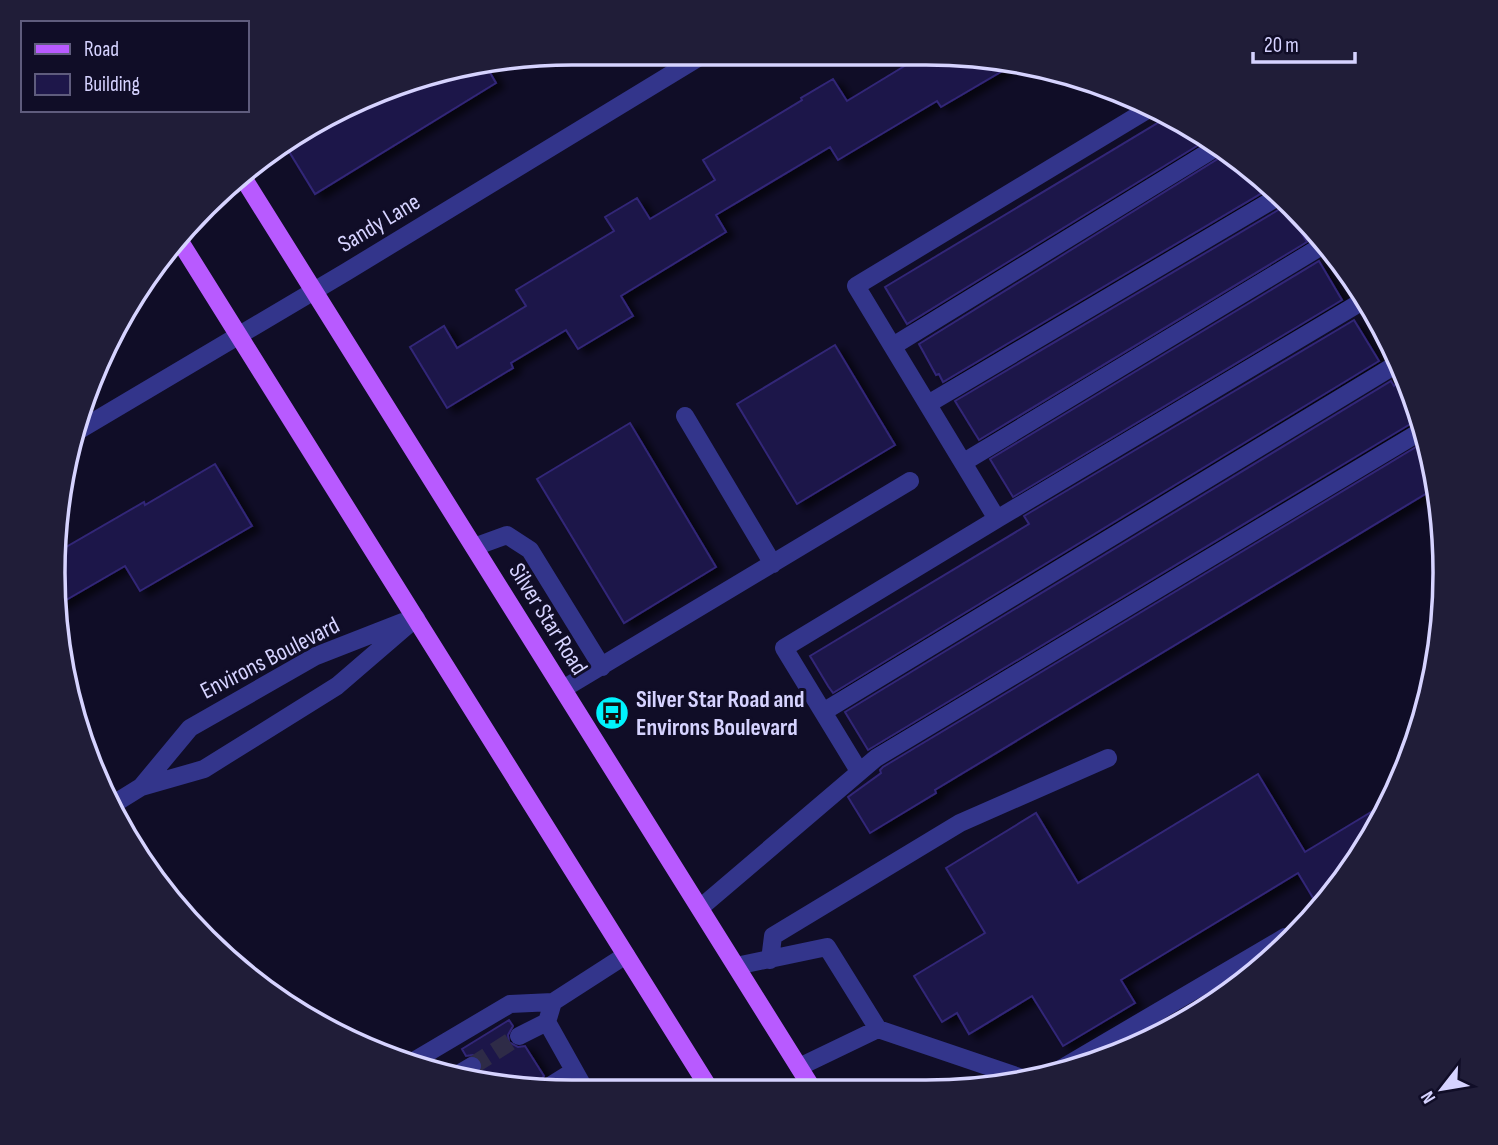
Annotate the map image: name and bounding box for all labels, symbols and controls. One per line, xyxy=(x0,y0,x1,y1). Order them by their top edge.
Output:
legend xyxy=(21,21,248,112)
scale bar xyxy=(1253,21,1354,65)
text: 20 m xyxy=(1264,33,1299,58)
text: Road xyxy=(84,37,119,62)
text: Building xyxy=(84,72,140,97)
street label: Sandy Lane xyxy=(333,187,425,259)
street label: Silver Star Road xyxy=(502,558,594,680)
street label: Environs Boulevard xyxy=(196,611,344,705)
place label: Silver Star Road and Environs Boulevard xyxy=(636,685,804,742)
bus stop icon: Silver Star Road and Environs Boulevard xyxy=(593,694,631,732)
north arrow xyxy=(1407,1054,1477,1124)
text: N xyxy=(1416,1087,1441,1107)

